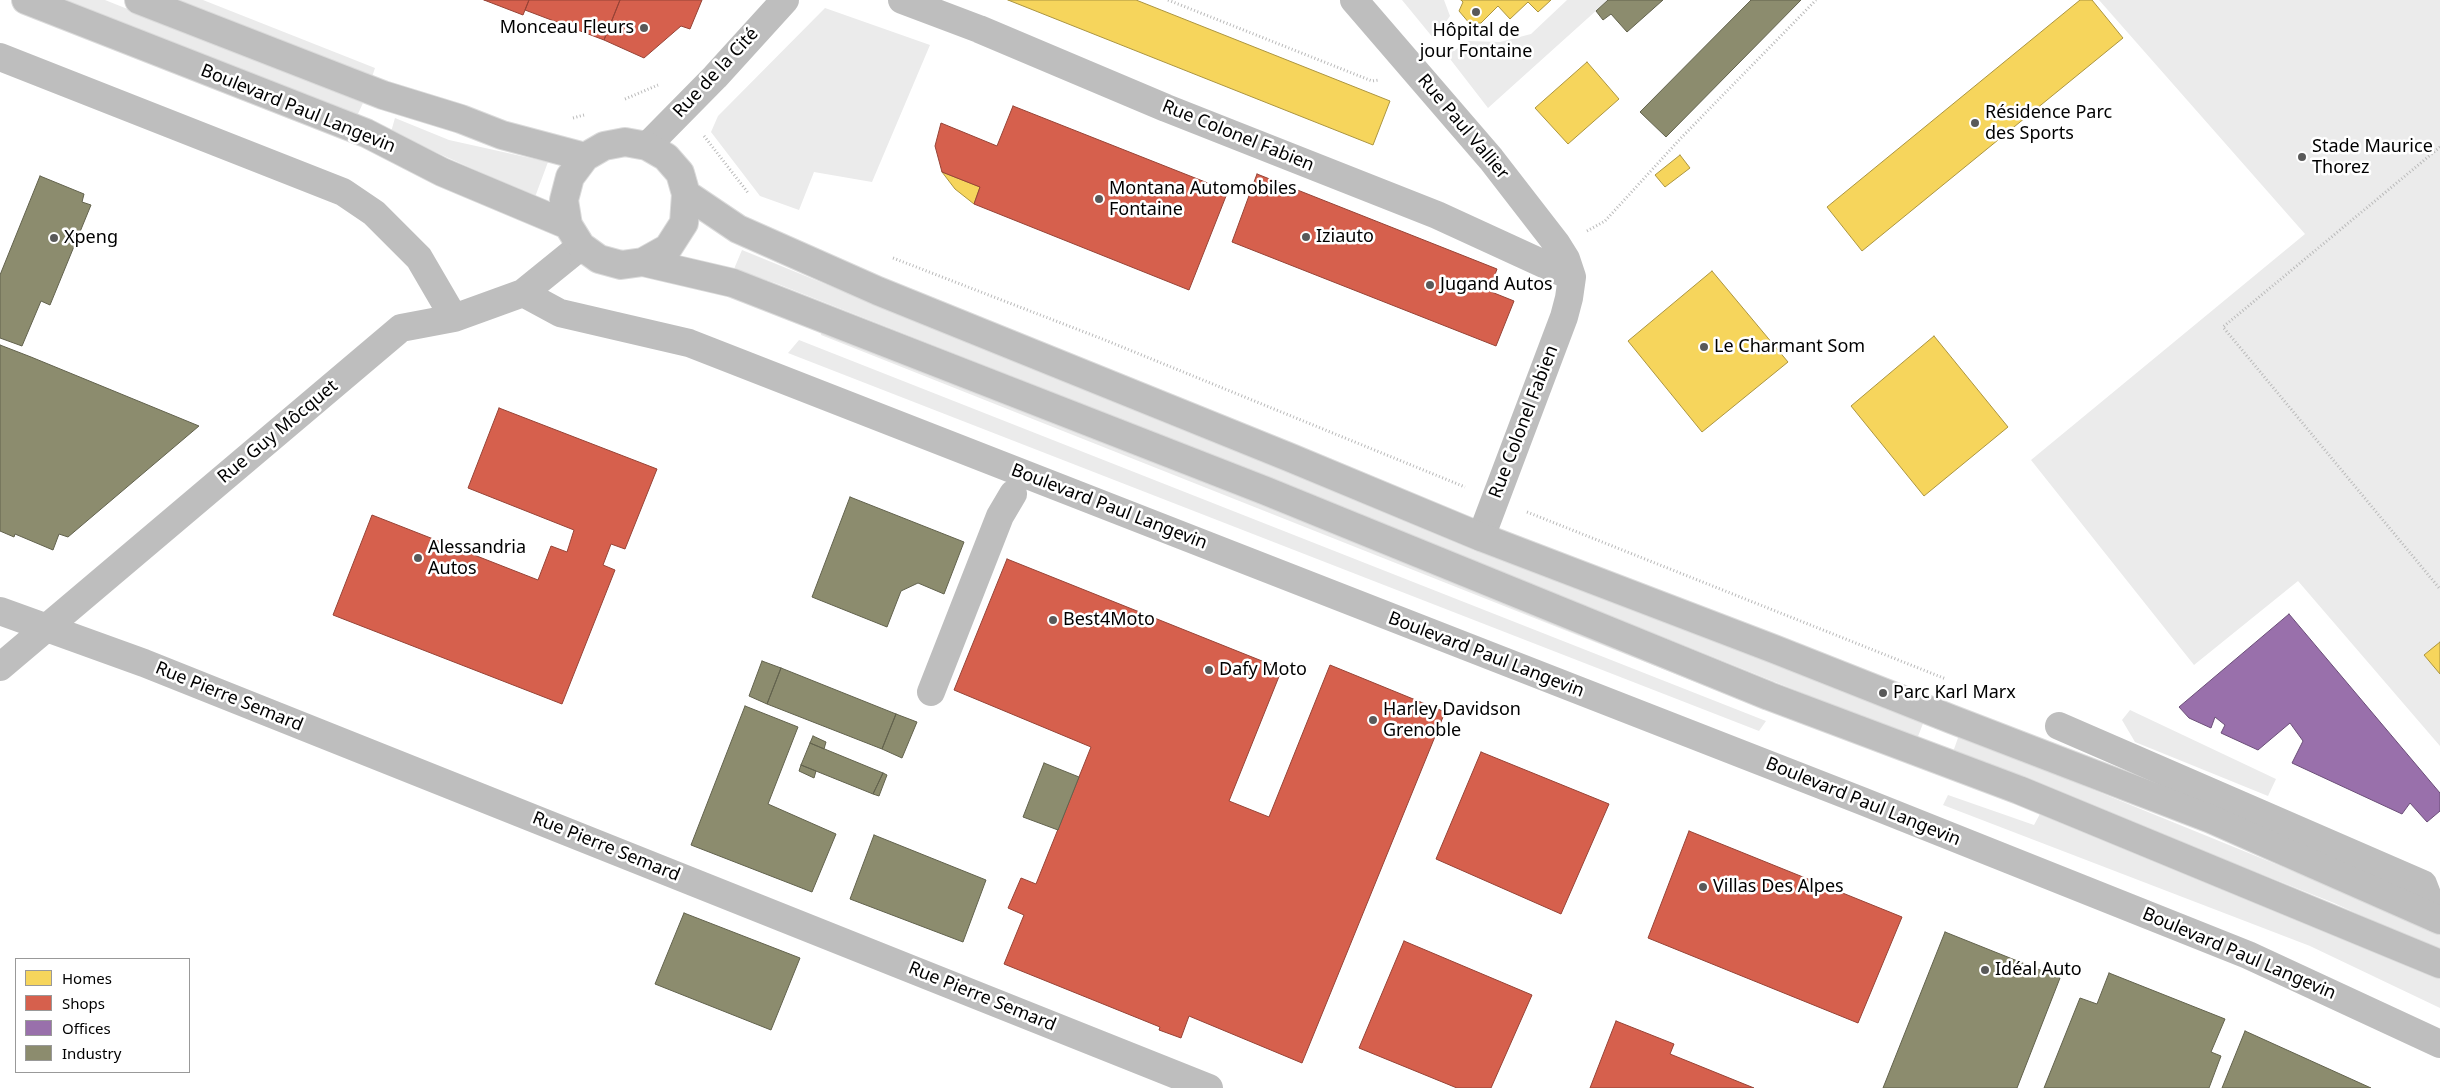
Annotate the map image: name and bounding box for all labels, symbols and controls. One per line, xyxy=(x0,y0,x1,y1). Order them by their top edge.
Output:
marker: Hôpital de jour Fontaine xyxy=(1470,6,1482,18)
place label: Monceau Fleurs xyxy=(500,17,634,39)
place label: Hôpital de jour Fontaine xyxy=(1420,20,1532,62)
marker: Monceau Fleurs xyxy=(638,22,650,34)
street label: Rue de la Cité xyxy=(669,24,763,122)
street label: Boulevard Paul Langevin xyxy=(197,60,399,158)
street label: Rue Paul Vallier xyxy=(1413,70,1513,184)
street label: Rue Colonel Fabien xyxy=(1159,96,1317,176)
place label: Résidence Parc des Sports xyxy=(1985,102,2112,144)
marker: Résidence Parc des Sports xyxy=(1969,117,1981,129)
place label: Stade Maurice Thorez xyxy=(2312,136,2433,178)
marker: Stade Maurice Thorez xyxy=(2296,151,2308,163)
place label: Montana Automobiles Fontaine xyxy=(1109,178,1297,220)
marker: Montana Automobiles Fontaine xyxy=(1093,193,1105,205)
place label: Iziauto xyxy=(1316,226,1374,248)
place label: Xpeng xyxy=(64,227,118,249)
marker: Iziauto xyxy=(1300,231,1312,243)
marker: Xpeng xyxy=(48,232,60,244)
place label: Jugand Autos xyxy=(1440,274,1553,296)
marker: Jugand Autos xyxy=(1424,279,1436,291)
place label: Le Charmant Som xyxy=(1714,336,1865,358)
marker: Le Charmant Som xyxy=(1698,341,1710,353)
street label: Rue Colonel Fabien xyxy=(1485,343,1563,501)
street label: Rue Guy Môcquet xyxy=(214,376,342,488)
street label: Boulevard Paul Langevin xyxy=(1008,460,1210,554)
place label: Alessandria Autos xyxy=(428,537,526,580)
marker: Alessandria Autos xyxy=(412,552,424,564)
street label: Boulevard Paul Langevin xyxy=(1385,608,1587,702)
place label: Best4Moto xyxy=(1063,609,1155,631)
marker: Best4Moto xyxy=(1047,614,1059,626)
street label: Rue Pierre Semard xyxy=(152,658,306,736)
place label: Dafy Moto xyxy=(1219,659,1307,681)
marker: Dafy Moto xyxy=(1203,664,1215,676)
place label: Parc Karl Marx xyxy=(1893,682,2016,704)
marker: Parc Karl Marx xyxy=(1877,687,1889,699)
place label: Harley Davidson Grenoble xyxy=(1383,699,1521,742)
marker: Harley Davidson Grenoble xyxy=(1367,714,1379,726)
street label: Boulevard Paul Langevin xyxy=(1762,753,1964,851)
street label: Rue Pierre Semard xyxy=(529,808,683,886)
place label: Villas Des Alpes xyxy=(1713,876,1844,898)
marker: Villas Des Alpes xyxy=(1697,881,1709,893)
street label: Boulevard Paul Langevin xyxy=(2139,903,2339,1005)
legend xyxy=(15,958,190,1073)
street label: Rue Pierre Semard xyxy=(905,958,1059,1036)
place label: Idéal Auto xyxy=(1995,959,2082,981)
marker: Idéal Auto xyxy=(1979,964,1991,976)
text: Homes xyxy=(62,968,112,988)
text: Shops xyxy=(62,993,105,1013)
text: Offices xyxy=(62,1018,111,1038)
text: Industry xyxy=(62,1043,121,1063)

